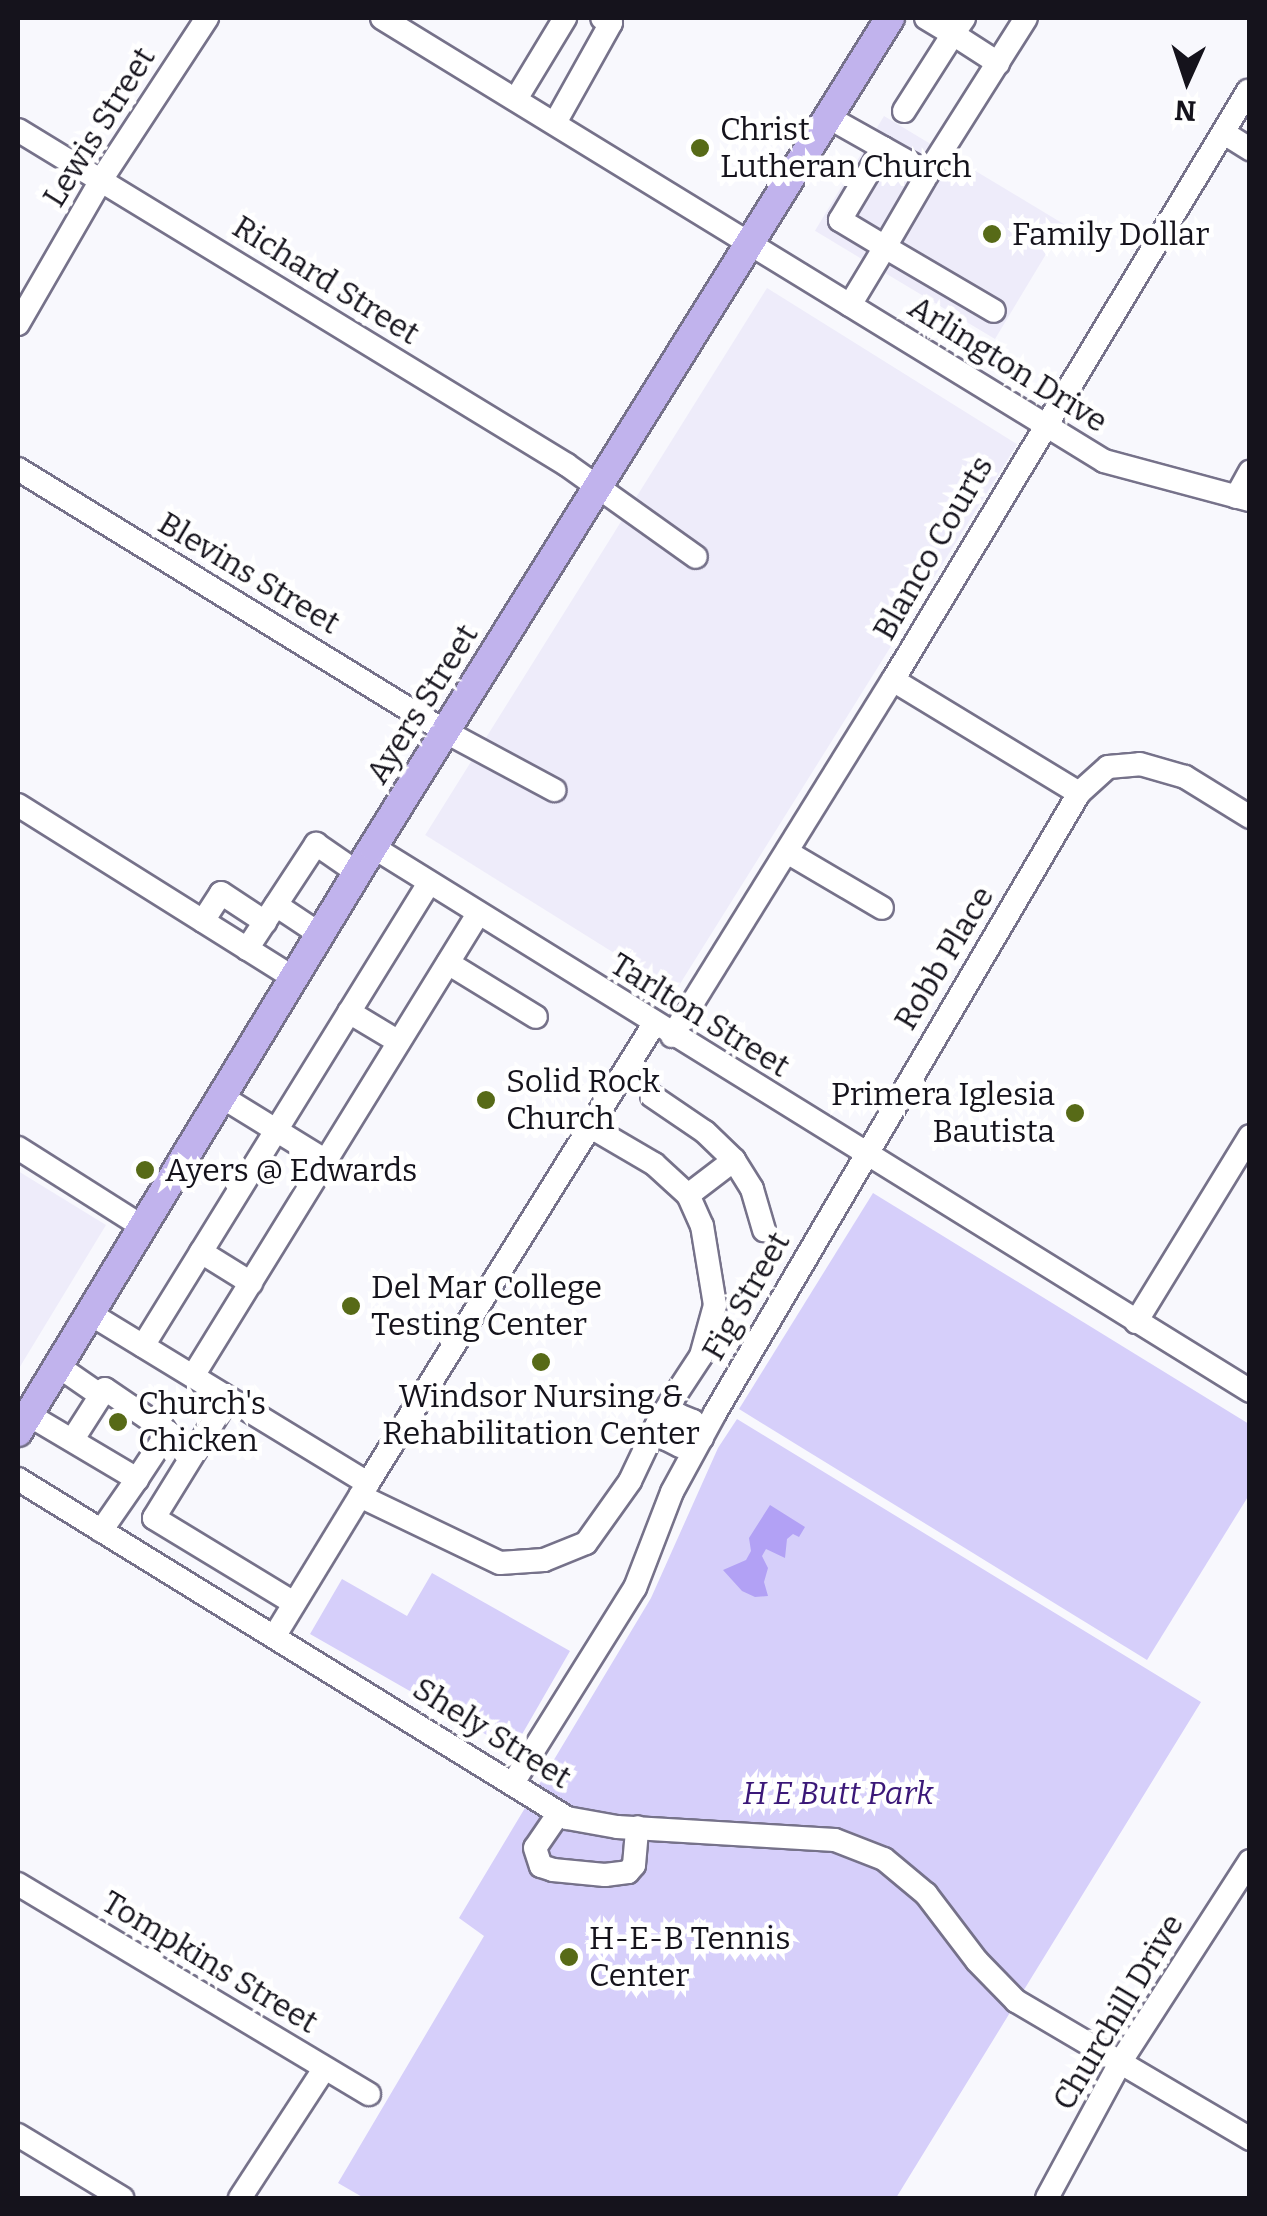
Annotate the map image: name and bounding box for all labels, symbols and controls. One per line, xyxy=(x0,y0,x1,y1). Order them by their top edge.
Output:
north arrow xyxy=(1137,30,1237,130)
street label: Lewis Street xyxy=(35,40,163,214)
text: N xyxy=(1174,93,1197,128)
place label: Christ Lutheran Church xyxy=(720,111,972,186)
marker: Christ Lutheran Church xyxy=(689,137,711,159)
street label: Richard Street xyxy=(226,207,426,353)
place label: Family Dollar xyxy=(1012,215,1209,253)
marker: Family Dollar xyxy=(981,223,1003,245)
street label: Arlington Drive xyxy=(901,287,1115,441)
street label: Blanco Courts xyxy=(865,449,1001,647)
street label: Blevins Street xyxy=(151,504,347,642)
street label: Ayers Street xyxy=(358,617,486,791)
street label: Robb Place xyxy=(886,879,1002,1037)
street label: Tarlton Street xyxy=(603,945,797,1085)
place label: Solid Rock Church xyxy=(506,1063,660,1138)
place label: Primera Iglesia Bautista xyxy=(831,1076,1055,1151)
marker: Solid Rock Church xyxy=(475,1089,497,1111)
marker: Primera Iglesia Bautista xyxy=(1064,1102,1086,1124)
place label: Ayers @ Edwards xyxy=(165,1151,417,1189)
marker: Ayers @ Edwards xyxy=(134,1159,156,1181)
street label: Fig Street xyxy=(694,1225,798,1367)
place label: Del Mar College Testing Center xyxy=(371,1269,602,1344)
marker: Del Mar College Testing Center xyxy=(340,1295,362,1317)
marker: Windsor Nursing & Rehabilitation Center xyxy=(530,1351,552,1373)
place label: Windsor Nursing & Rehabilitation Center xyxy=(382,1378,700,1453)
place label: Church's Chicken xyxy=(138,1385,266,1460)
marker: Church's Chicken xyxy=(107,1411,129,1433)
street label: Shely Street xyxy=(406,1669,578,1797)
park label: H E Butt Park xyxy=(742,1774,934,1812)
street label: Tompkins Street xyxy=(95,1883,325,2041)
street label: Churchill Drive xyxy=(1044,1907,1192,2117)
place label: H-E-B Tennis Center xyxy=(589,1920,790,1995)
marker: H-E-B Tennis Center xyxy=(558,1946,580,1968)

